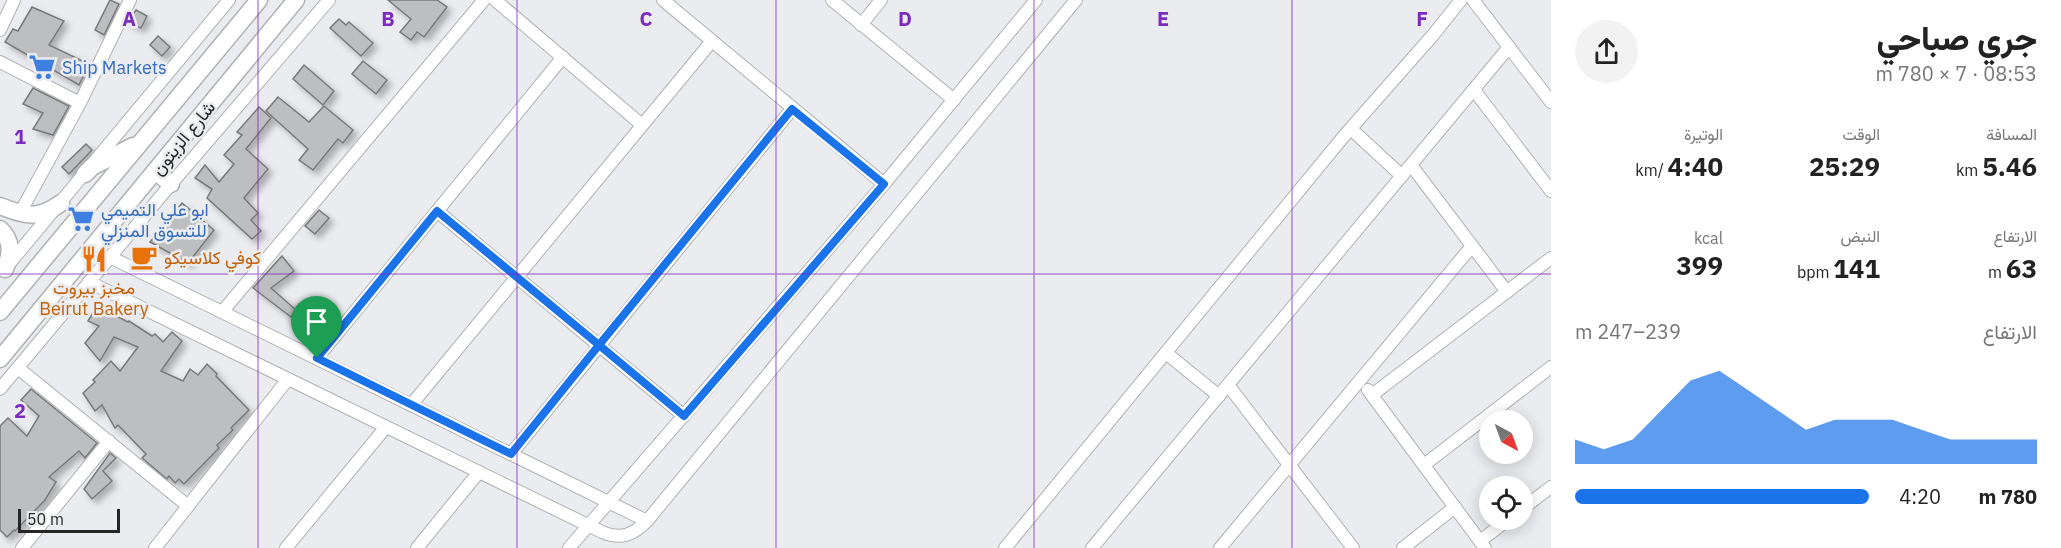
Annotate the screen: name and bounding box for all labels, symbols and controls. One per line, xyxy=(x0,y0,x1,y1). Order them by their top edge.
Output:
text: A xyxy=(122,5,136,32)
text: B xyxy=(381,5,395,32)
text: C xyxy=(639,5,653,32)
text: D xyxy=(898,5,912,32)
text: E xyxy=(1157,5,1169,32)
text: F xyxy=(1416,5,1428,32)
text: جري صباحي xyxy=(1877,16,2037,59)
button: share xyxy=(1575,20,1638,83)
supermarket icon: Ship Markets xyxy=(27,52,57,82)
place label: Ship Markets xyxy=(62,56,167,79)
text: 08:53 · 7 × 780 m xyxy=(1876,60,2037,87)
street label: شارع الزيتون xyxy=(146,96,221,180)
text: 1 xyxy=(14,123,26,150)
text: الوتيرة xyxy=(1684,124,1723,144)
text: الوقت xyxy=(1842,124,1880,144)
text: المسافة xyxy=(1986,124,2037,144)
text: 4:40 xyxy=(1668,149,1723,183)
text: 25:29 xyxy=(1809,149,1880,183)
text: 5.46 xyxy=(1982,149,2037,183)
text: /km xyxy=(1635,160,1668,180)
text: km xyxy=(1956,160,1982,180)
place label: ابو علي التميمي للتسوق المنزلي xyxy=(101,198,209,246)
supermarket icon: ابو علي التميمي للتسوق المنزلي xyxy=(66,204,96,234)
text: النبض xyxy=(1840,226,1880,246)
text: الارتفاع xyxy=(1994,226,2037,246)
text: kcal xyxy=(1694,228,1723,248)
cafe icon: كوفي كلاسيكو xyxy=(129,242,159,272)
restaurant icon: مخبز بيروت Beirut Bakery xyxy=(79,244,109,274)
place label: كوفي كلاسيكو xyxy=(164,246,261,273)
text: 399 xyxy=(1676,248,1723,282)
text: 141 xyxy=(1833,251,1880,285)
text: 63 xyxy=(2006,251,2037,285)
text: bpm xyxy=(1797,262,1833,282)
text: m xyxy=(1988,262,2006,282)
place label: مخبز بيروت Beirut Bakery xyxy=(39,276,149,320)
pin xyxy=(291,296,342,358)
icon: arrive xyxy=(300,305,333,338)
text: 239–247 m xyxy=(1575,318,1681,345)
text: الارتفاع xyxy=(1983,318,2037,345)
text: 2 xyxy=(14,397,26,424)
north arrow xyxy=(1479,410,1533,464)
map controls xyxy=(1479,410,1533,530)
button: locate xyxy=(1479,476,1533,530)
text: 4:20 xyxy=(1899,483,1941,510)
text: 780 m xyxy=(1978,483,2037,510)
scale bar xyxy=(18,506,120,534)
text: 50 m xyxy=(27,509,64,529)

